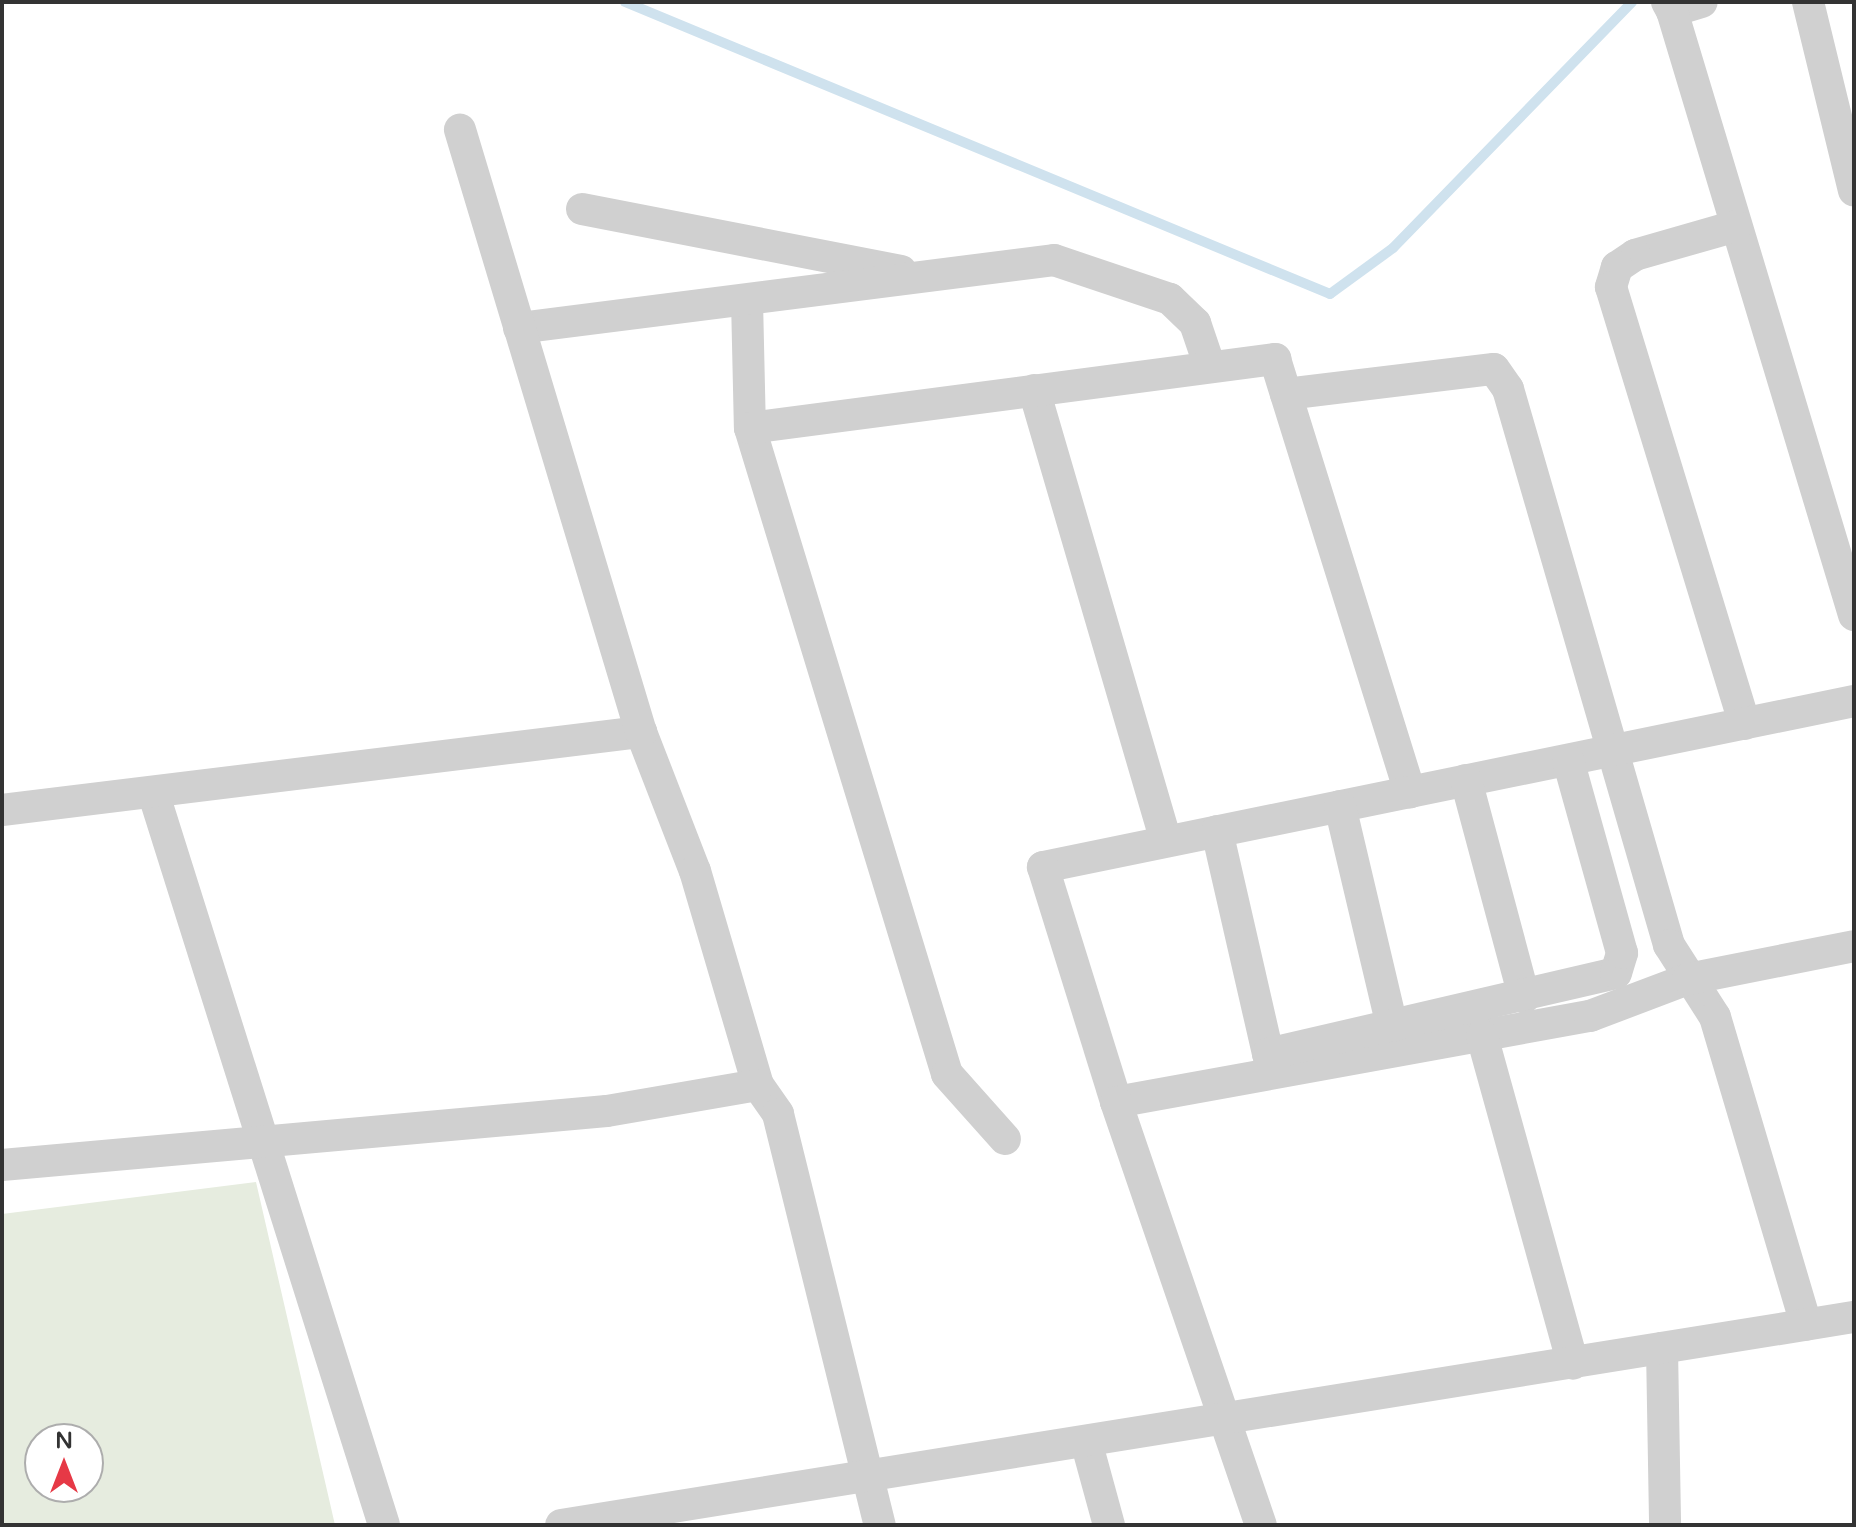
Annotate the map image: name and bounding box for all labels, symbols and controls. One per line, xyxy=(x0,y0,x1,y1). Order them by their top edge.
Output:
north arrow xyxy=(24,1423,104,1503)
text: N xyxy=(55,1428,73,1454)

